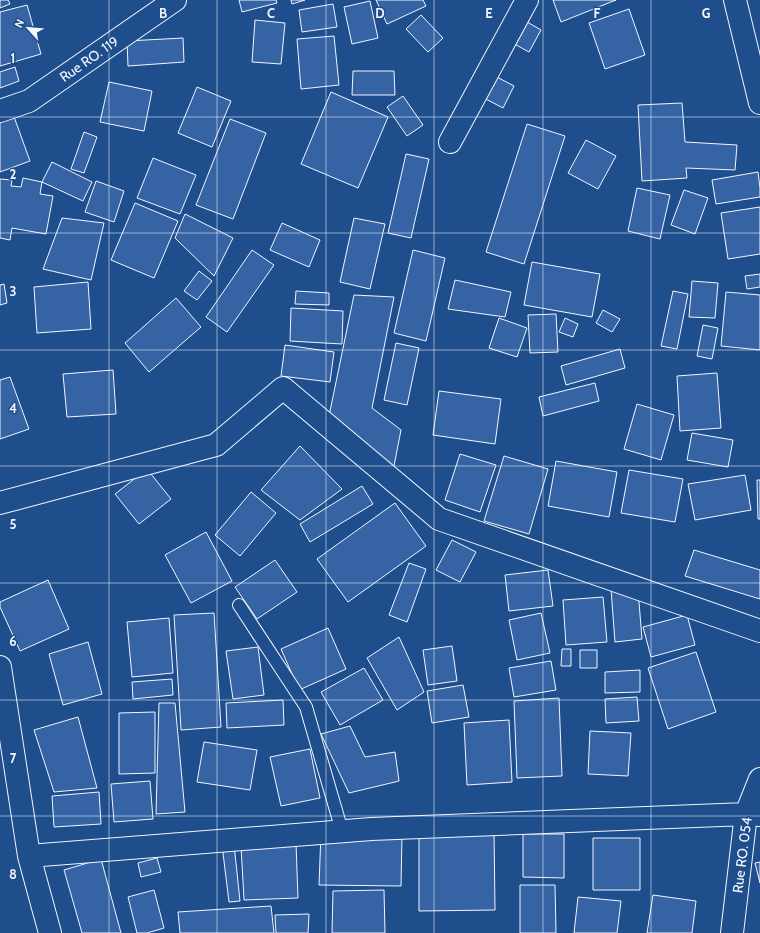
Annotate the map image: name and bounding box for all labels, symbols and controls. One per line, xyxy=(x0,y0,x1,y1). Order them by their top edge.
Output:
text: B xyxy=(159,5,167,21)
text: C xyxy=(267,5,275,21)
text: D xyxy=(375,5,385,21)
text: E xyxy=(485,5,493,21)
text: F xyxy=(594,5,601,21)
text: G xyxy=(702,5,711,21)
north arrow xyxy=(8,8,48,48)
text: N xyxy=(11,17,27,30)
street label: Rue RO. 119 xyxy=(56,32,122,86)
text: 1 xyxy=(11,50,15,66)
text: 2 xyxy=(10,166,17,182)
text: 3 xyxy=(9,283,17,299)
text: 4 xyxy=(9,400,17,416)
text: 5 xyxy=(10,516,17,532)
text: 6 xyxy=(9,633,17,649)
text: 7 xyxy=(10,750,17,766)
street label: Rue RO. 054 xyxy=(728,816,756,894)
text: 8 xyxy=(9,866,17,882)

